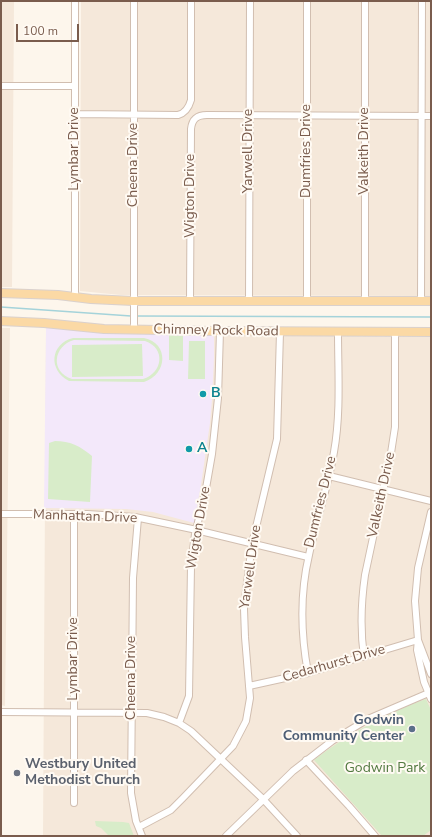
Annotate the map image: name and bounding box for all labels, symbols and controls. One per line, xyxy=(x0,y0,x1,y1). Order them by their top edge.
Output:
scale bar xyxy=(18,16,81,42)
text: 100 m xyxy=(23,23,58,39)
street label: Dumfries Drive xyxy=(299,104,315,198)
street label: Lymbar Drive xyxy=(67,107,83,191)
street label: Valkeith Drive xyxy=(357,107,373,195)
street label: Yarwell Drive xyxy=(241,109,257,193)
street label: Cheena Drive xyxy=(126,123,142,207)
street label: Wigton Drive xyxy=(183,154,199,238)
street label: Chimney Rock Road xyxy=(153,322,279,340)
place label: B xyxy=(211,386,221,402)
marker: B xyxy=(198,389,208,399)
place label: A xyxy=(197,441,207,457)
marker: A xyxy=(184,444,194,454)
street label: Valkeith Drive xyxy=(365,450,399,540)
street label: Dumfries Drive xyxy=(301,454,341,550)
street label: Wigton Drive xyxy=(183,485,215,571)
street label: Manhattan Drive xyxy=(32,507,138,527)
street label: Yarwell Drive xyxy=(237,524,265,610)
street label: Lymbar Drive xyxy=(66,617,82,701)
street label: Cheena Drive xyxy=(124,636,140,720)
street label: Cedarhurst Drive xyxy=(281,641,387,687)
place label: Godwin Community Center xyxy=(283,713,404,746)
marker: Godwin Community Center xyxy=(407,724,417,734)
place label: Westbury United Methodist Church xyxy=(25,757,140,790)
park label: Godwin Park xyxy=(345,761,425,777)
marker: Westbury United Methodist Church xyxy=(12,768,22,778)

